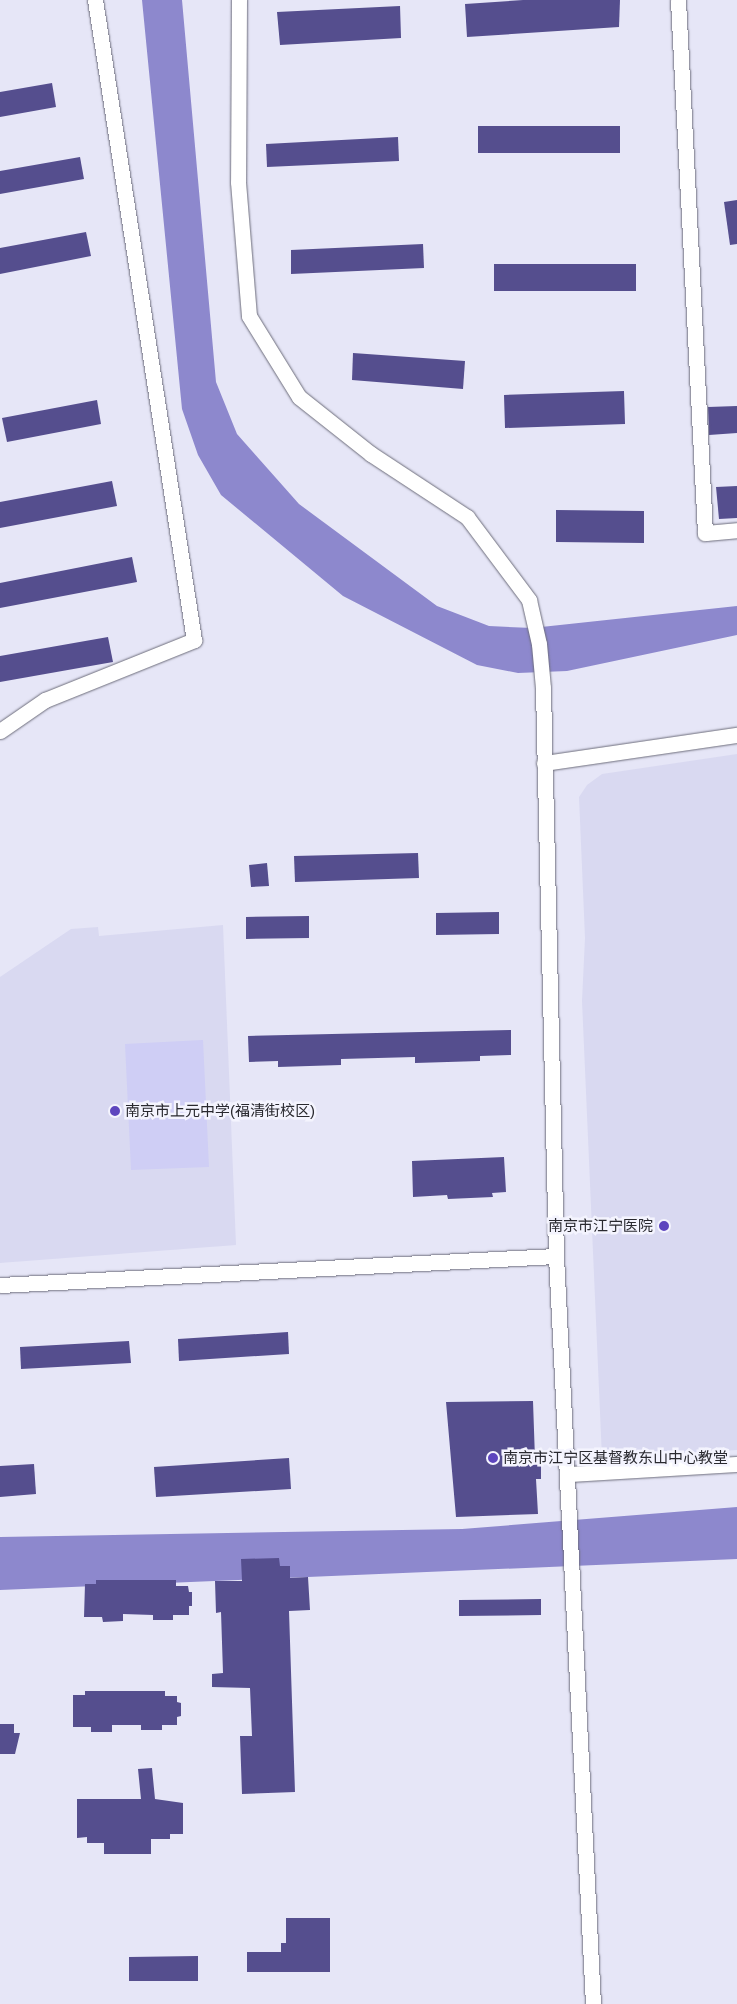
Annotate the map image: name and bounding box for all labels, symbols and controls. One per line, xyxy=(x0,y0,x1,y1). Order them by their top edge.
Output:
place label: 南京市上元中学(福清街校区) xyxy=(125,1102,315,1120)
marker: 南京市上元中学(福清街校区) xyxy=(109,1105,121,1117)
place label: 南京市江宁医院 xyxy=(548,1217,653,1235)
marker: 南京市江宁医院 xyxy=(657,1219,671,1233)
place label: 南京市江宁区基督教东山中心教堂 xyxy=(503,1449,728,1467)
marker: 南京市江宁区基督教东山中心教堂 xyxy=(487,1452,499,1464)

